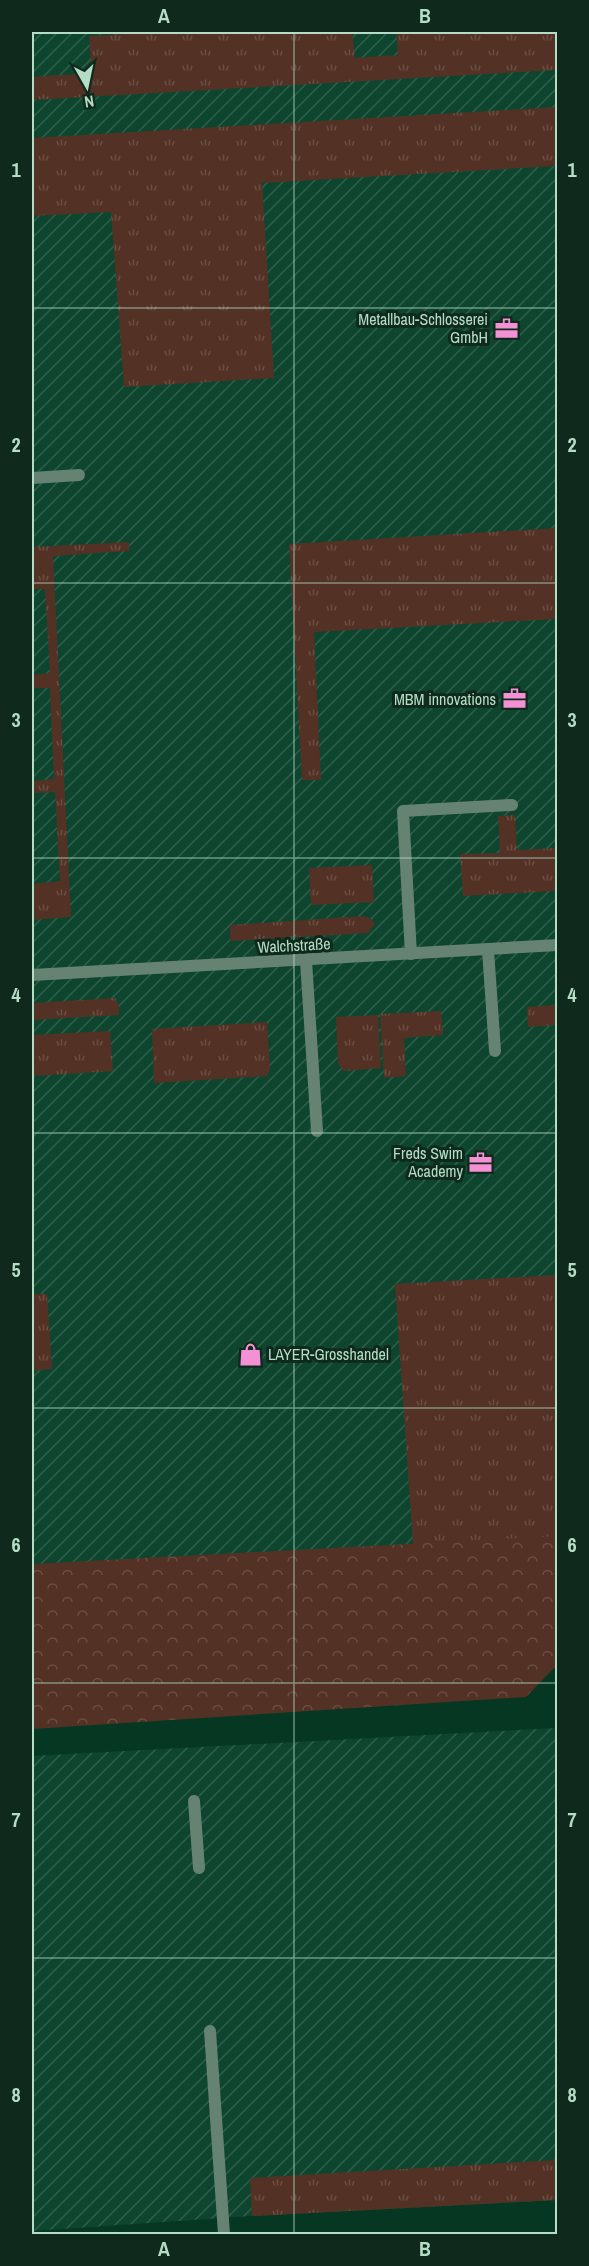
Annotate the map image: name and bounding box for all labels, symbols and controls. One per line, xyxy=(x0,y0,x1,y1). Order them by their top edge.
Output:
text: A xyxy=(158,2,170,29)
text: B xyxy=(419,2,431,29)
north arrow xyxy=(57,57,117,117)
text: N xyxy=(83,90,96,113)
text: 1 xyxy=(11,156,21,183)
text: 1 xyxy=(567,156,577,183)
place label: Metallbau-Schlosserei GmbH xyxy=(358,308,488,348)
office icon: Metallbau-Schlosserei GmbH xyxy=(493,315,519,341)
text: 2 xyxy=(11,431,21,458)
text: 2 xyxy=(567,431,577,458)
office icon: MBM innovations xyxy=(501,686,527,712)
place label: MBM innovations xyxy=(394,688,496,710)
text: 3 xyxy=(11,706,21,733)
text: 3 xyxy=(567,706,577,733)
street label: Walchstraße xyxy=(257,932,331,958)
text: 4 xyxy=(11,981,21,1008)
text: 4 xyxy=(567,981,577,1008)
place label: Freds Swim Academy xyxy=(393,1142,463,1182)
office icon: Freds Swim Academy xyxy=(468,1149,494,1175)
text: 5 xyxy=(11,1256,21,1283)
text: 5 xyxy=(567,1256,577,1283)
shop icon: LAYER-Grosshandel xyxy=(237,1341,263,1367)
place label: LAYER-Grosshandel xyxy=(268,1343,389,1365)
text: 6 xyxy=(11,1531,21,1558)
text: 6 xyxy=(567,1531,577,1558)
text: 7 xyxy=(11,1806,21,1833)
text: 7 xyxy=(567,1806,577,1833)
text: 8 xyxy=(11,2081,21,2108)
text: 8 xyxy=(567,2081,577,2108)
text: A xyxy=(158,2235,170,2262)
text: B xyxy=(419,2235,431,2262)

